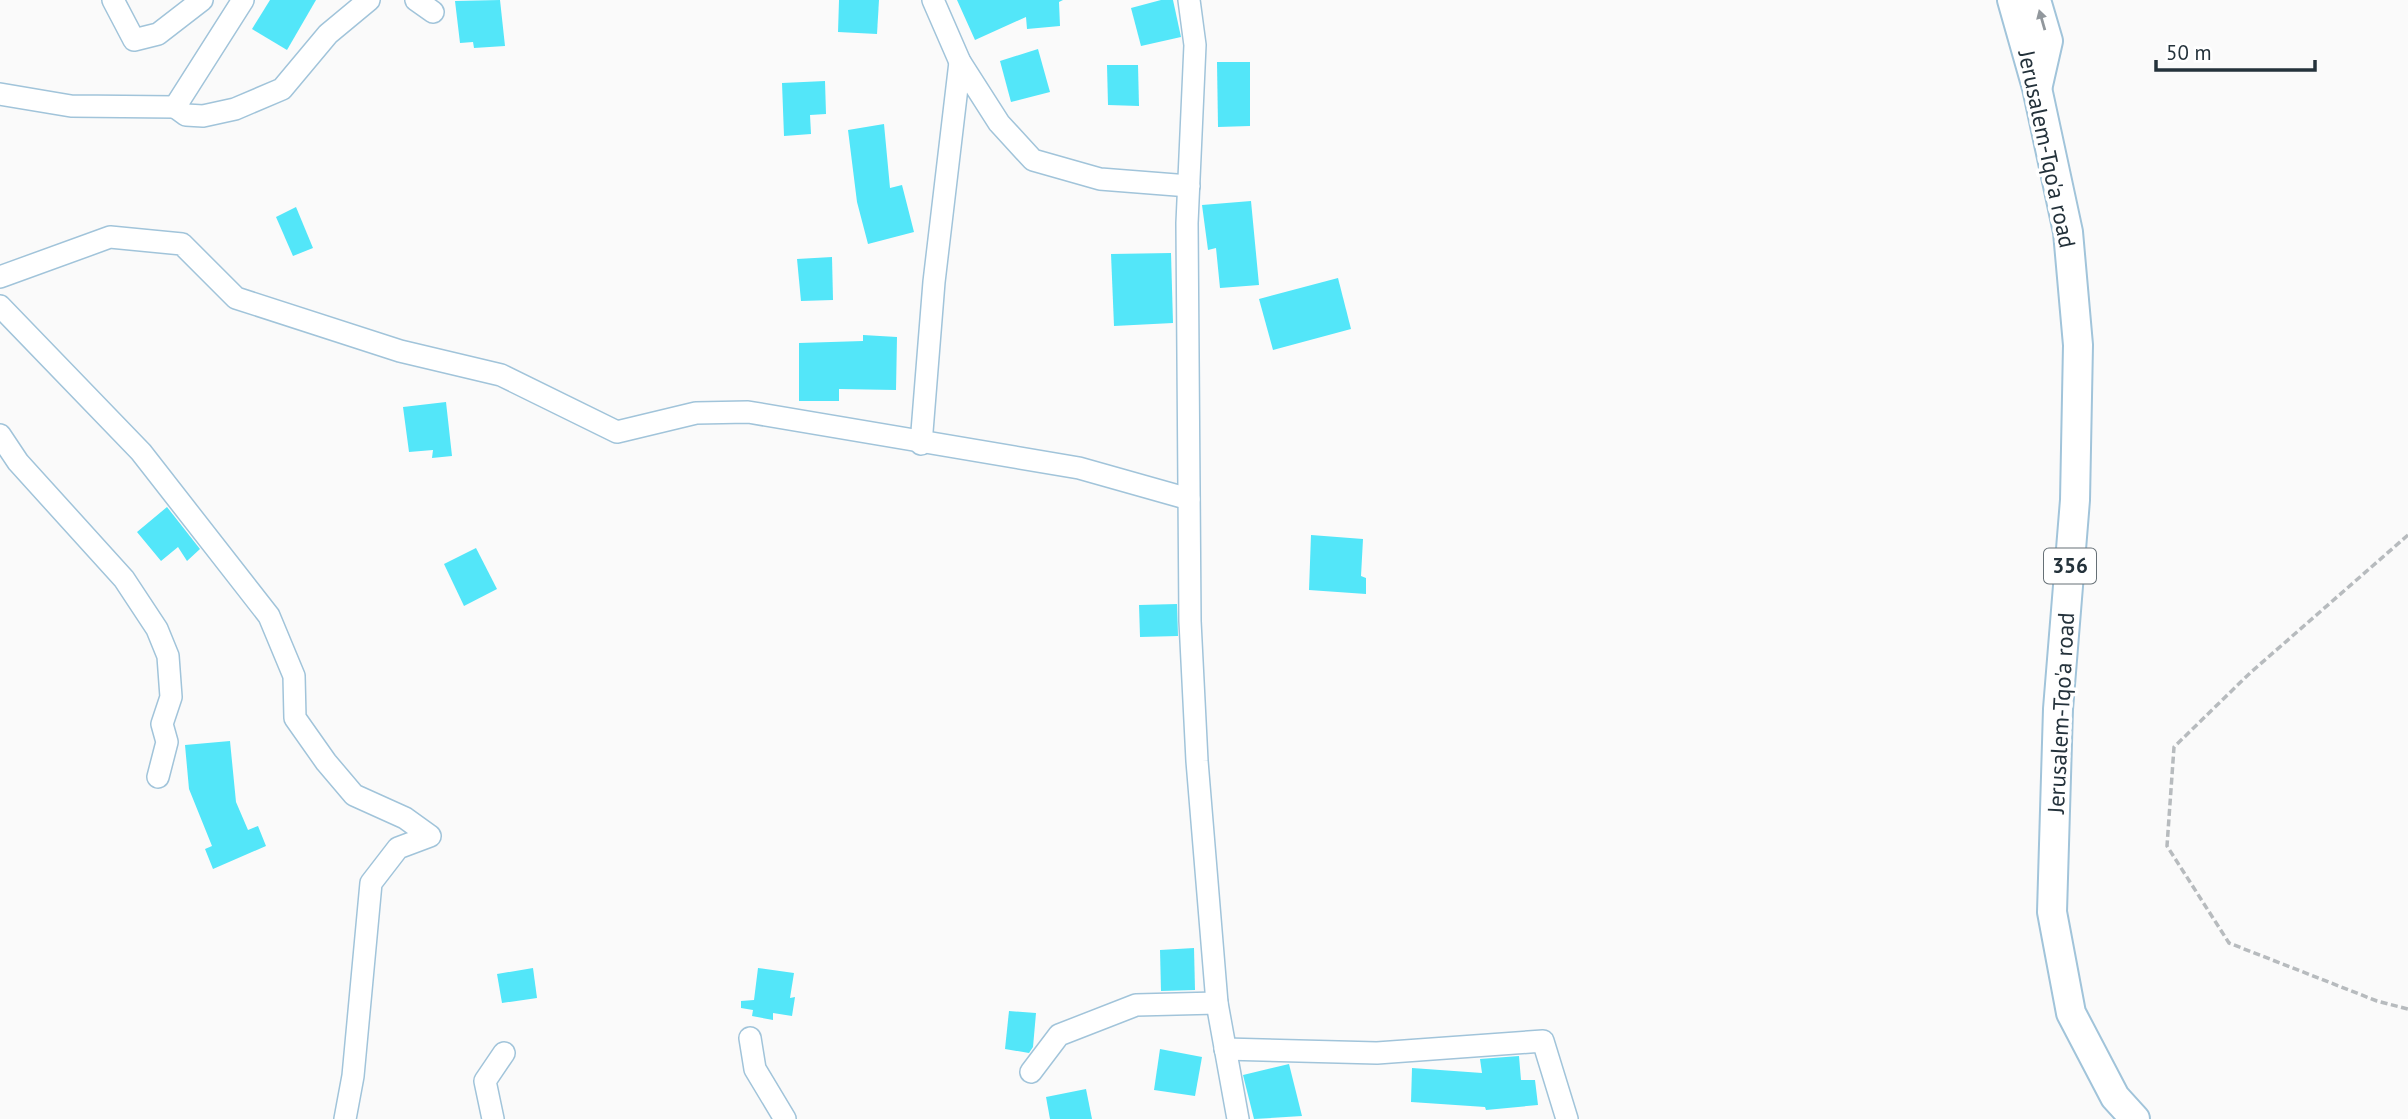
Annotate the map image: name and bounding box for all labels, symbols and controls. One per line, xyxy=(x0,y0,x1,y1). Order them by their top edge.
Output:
one-way arrow xyxy=(2036,9,2046,30)
scale bar xyxy=(2156,28,2315,72)
text: 50 m xyxy=(2166,39,2212,66)
street label: Jerusalem-Tqo'a road xyxy=(2012,46,2083,250)
road number: 356 xyxy=(2044,548,2096,584)
street label: Jerusalem-Tqo'a road xyxy=(2041,612,2080,815)

